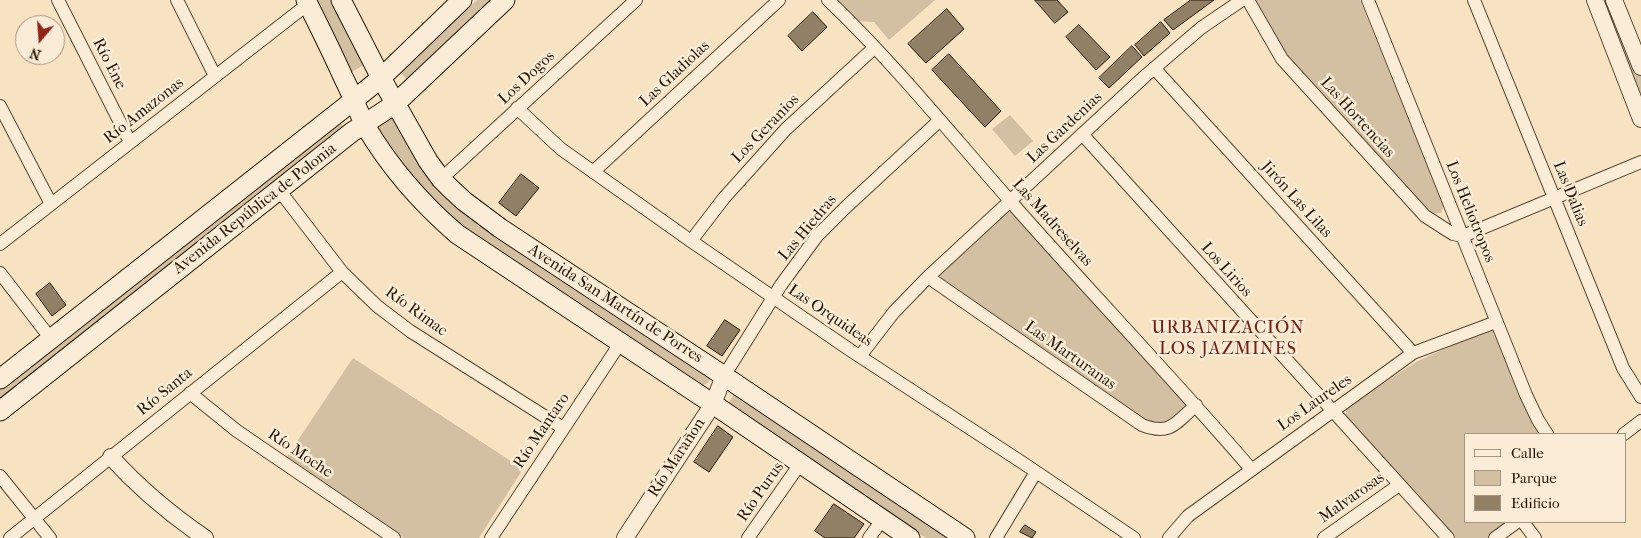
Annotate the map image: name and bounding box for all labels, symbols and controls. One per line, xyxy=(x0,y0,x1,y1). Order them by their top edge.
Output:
north arrow xyxy=(15,15,65,65)
street label: Río Ene xyxy=(88,35,130,93)
street label: Las Gladiolas xyxy=(636,37,714,111)
text: N xyxy=(28,44,43,64)
street label: Los Dogos xyxy=(495,47,559,109)
street label: Río Amazonas xyxy=(100,74,188,148)
street label: Las Hortencias xyxy=(1316,74,1398,162)
street label: Las Gardenias xyxy=(1023,88,1107,168)
street label: Los Geranios xyxy=(728,90,804,168)
street label: Avenida República de Polonia xyxy=(169,139,341,279)
street label: Jirón Las Lilas xyxy=(1257,158,1335,242)
street label: Los Heliotropos xyxy=(1441,158,1499,266)
street label: Las Dalias xyxy=(1548,159,1592,229)
street label: Las Madreselvas xyxy=(1008,175,1096,271)
street label: Las Hiedras xyxy=(775,191,841,265)
street label: Los Lirios xyxy=(1196,239,1256,301)
street label: Avenida San Martín de Porres xyxy=(524,240,706,368)
street label: Las Orquideas xyxy=(784,281,876,351)
street label: Río Rimac xyxy=(381,283,451,341)
street label: Las Marturanas xyxy=(1021,317,1119,395)
district label: URBANIZACIÓN LOS JAZMINES xyxy=(1150,318,1306,360)
street label: Río Santa xyxy=(133,364,197,420)
street label: Los Laureles xyxy=(1274,370,1356,436)
street label: Río Mantaro xyxy=(510,390,574,472)
street label: Río Marañon xyxy=(644,415,710,501)
street label: Río Moche xyxy=(264,425,336,483)
legend xyxy=(1464,433,1626,523)
text: Calle xyxy=(1511,444,1544,462)
street label: Río Purus xyxy=(734,459,788,525)
street label: Malvarosas xyxy=(1316,468,1388,528)
text: Parque xyxy=(1511,469,1557,487)
text: Edificio xyxy=(1511,494,1560,512)

